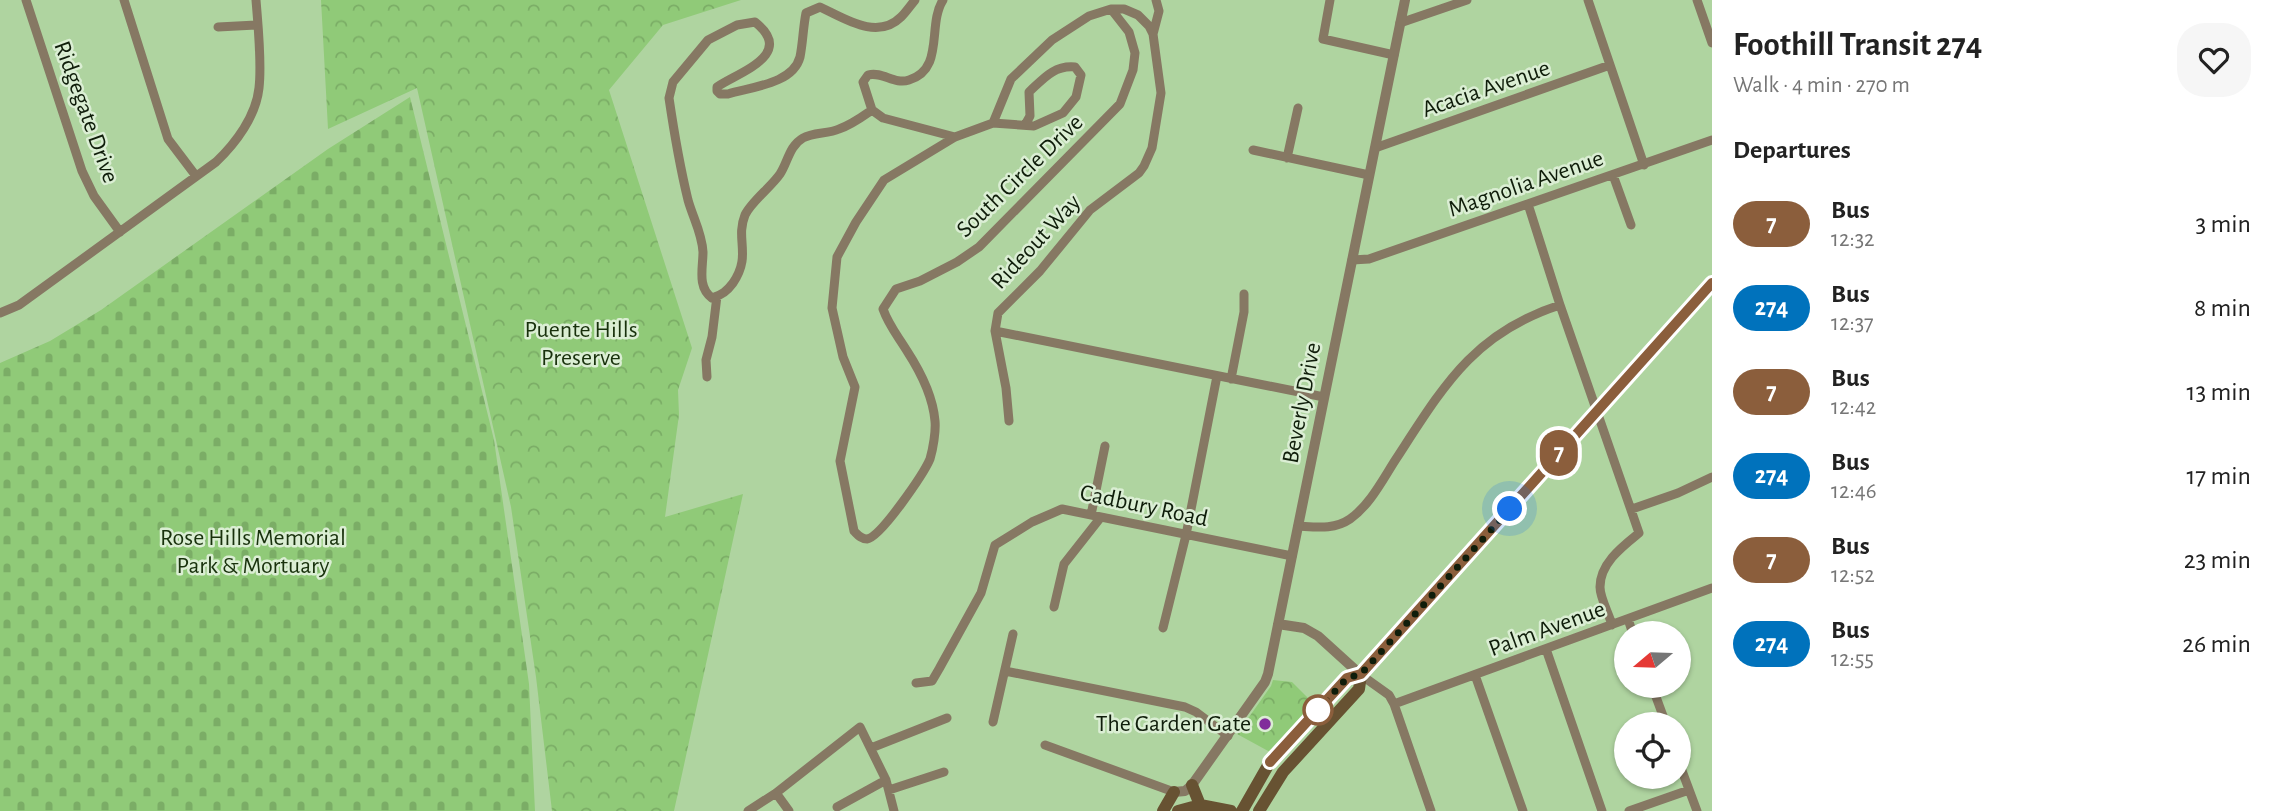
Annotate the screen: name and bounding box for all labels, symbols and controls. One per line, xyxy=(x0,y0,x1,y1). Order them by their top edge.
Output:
button: heart xyxy=(2177,23,2251,97)
text: Foothill Transit 274 xyxy=(1733,29,1982,62)
street label: Ridgegate Drive xyxy=(49,38,123,186)
street label: Acacia Avenue xyxy=(1419,56,1553,122)
text: Walk · 4 min · 270 m xyxy=(1733,74,1910,97)
street label: South Circle Drive xyxy=(952,110,1088,242)
text: Departures xyxy=(1733,137,1851,163)
street label: Magnolia Avenue xyxy=(1445,146,1607,222)
street label: Rideout Way xyxy=(986,190,1086,294)
text: Bus xyxy=(1831,197,1870,223)
text: 3 min xyxy=(2195,211,2251,237)
text: 7 xyxy=(1766,212,1777,236)
text: 12:32 xyxy=(1831,228,1875,251)
text: Bus xyxy=(1831,281,1870,307)
text: 8 min xyxy=(2194,295,2251,321)
text: 274 xyxy=(1755,296,1788,320)
text: 12:37 xyxy=(1831,312,1874,335)
park label: Puente Hills Preserve xyxy=(524,318,638,370)
street label: Beverly Drive xyxy=(1279,341,1325,465)
text: Bus xyxy=(1831,365,1870,391)
text: 13 min xyxy=(2187,379,2251,405)
text: 7 xyxy=(1766,380,1777,404)
text: 12:42 xyxy=(1831,396,1876,419)
line badge: 7 xyxy=(1536,430,1582,476)
text: 7 xyxy=(1554,441,1564,465)
text: Bus xyxy=(1831,449,1870,475)
text: 17 min xyxy=(2186,463,2251,489)
text: 274 xyxy=(1755,464,1788,488)
text: 12:46 xyxy=(1831,480,1877,503)
street label: Cadbury Road xyxy=(1078,481,1210,531)
your location xyxy=(1492,491,1527,526)
park label: Rose Hills Memorial Park & Mortuary xyxy=(160,526,346,578)
text: Bus xyxy=(1831,533,1870,559)
text: 23 min xyxy=(2184,547,2251,573)
text: 7 xyxy=(1766,548,1777,572)
text: 12:52 xyxy=(1831,564,1875,587)
street label: Palm Avenue xyxy=(1486,597,1608,661)
text: Bus xyxy=(1831,617,1870,643)
north arrow xyxy=(1614,621,1690,698)
map controls xyxy=(1614,621,1691,789)
text: 26 min xyxy=(2182,631,2251,657)
text: 274 xyxy=(1755,632,1788,656)
text: 12:55 xyxy=(1831,648,1874,671)
unlabelled marker xyxy=(1303,695,1333,725)
place label: The Garden Gate xyxy=(1096,712,1251,736)
button: locate xyxy=(1614,712,1691,789)
marker: The Garden Gate xyxy=(1257,716,1273,732)

